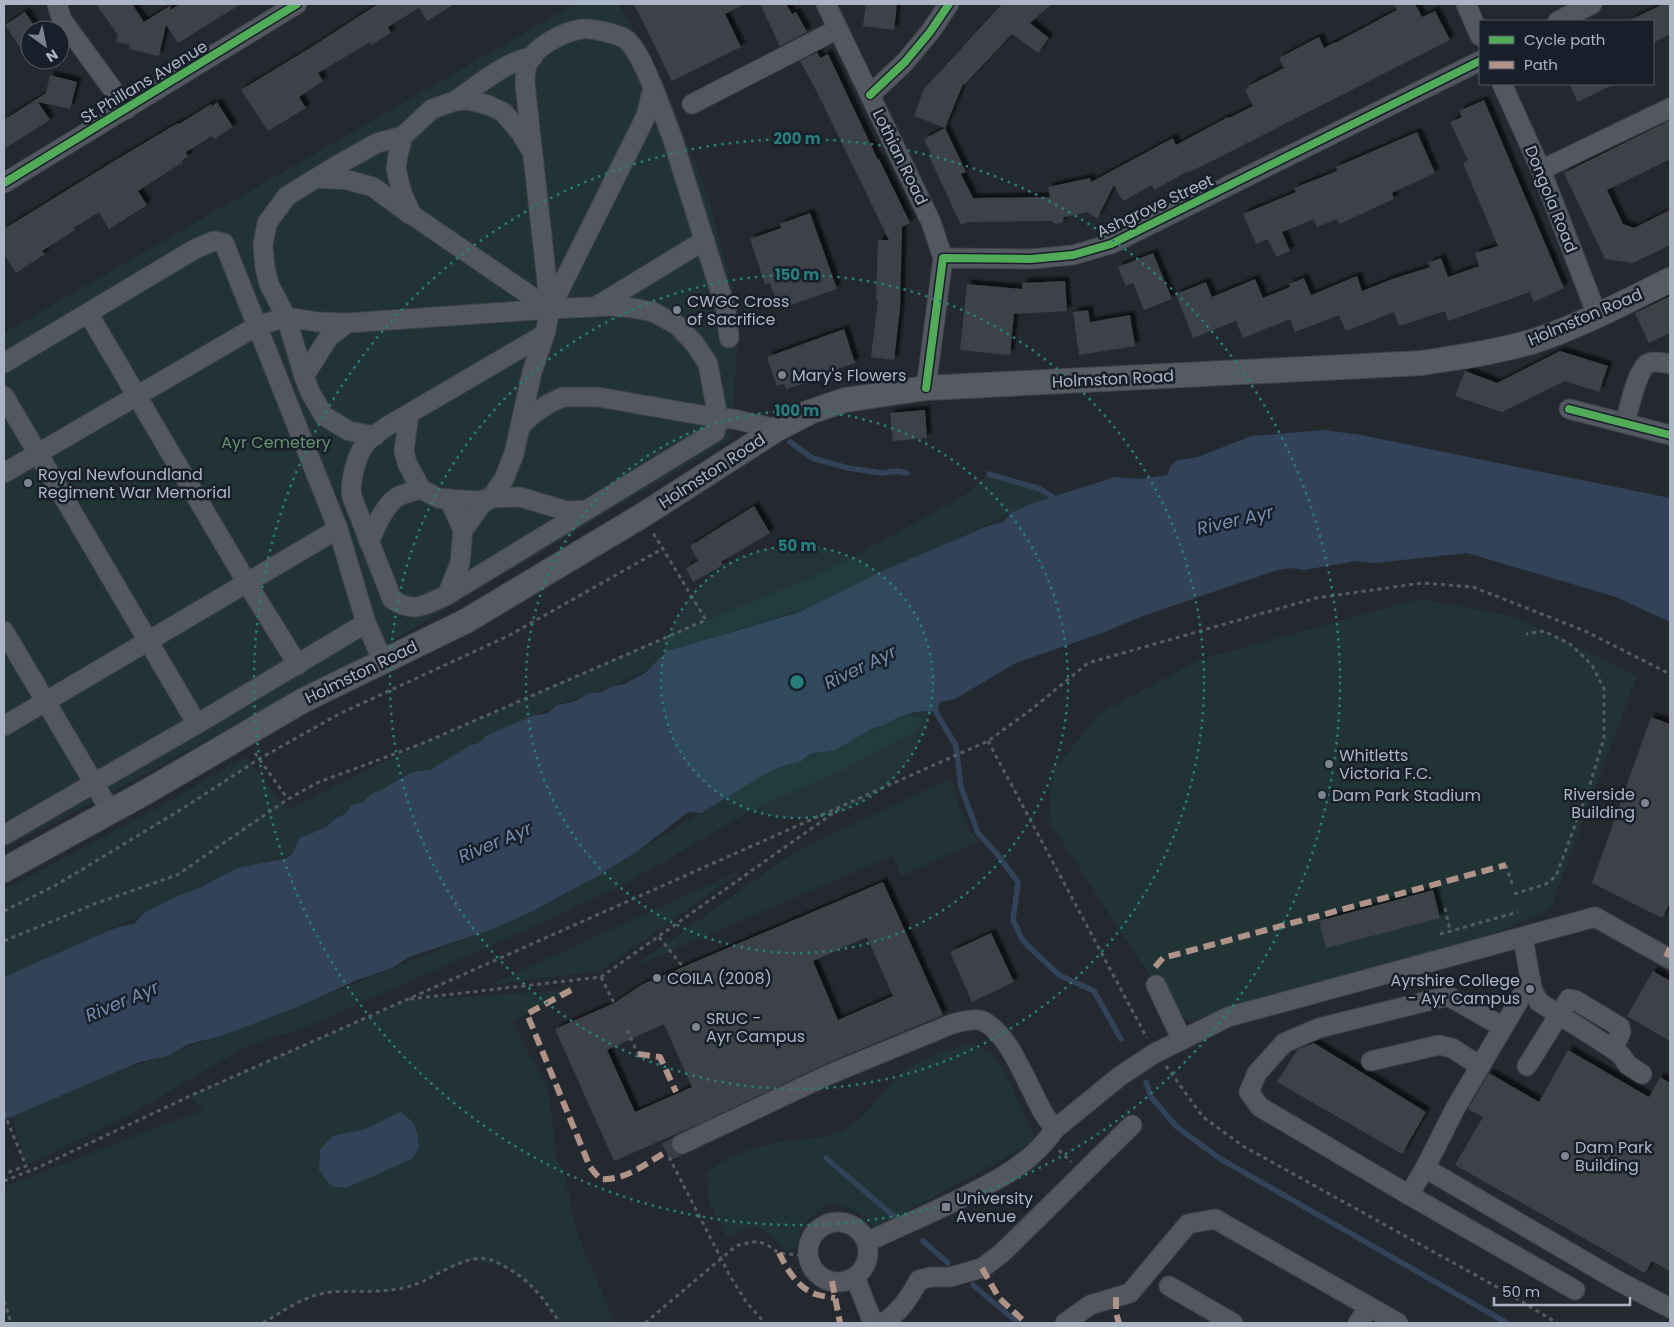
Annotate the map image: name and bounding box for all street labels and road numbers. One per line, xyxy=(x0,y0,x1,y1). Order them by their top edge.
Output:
street label: St Phillans Avenue xyxy=(76,35,212,129)
street label: Lothian Road xyxy=(867,105,933,209)
street label: Dongola Road xyxy=(1519,142,1583,256)
street label: Ashgrove Street xyxy=(1093,169,1217,243)
street label: Holmston Road xyxy=(1524,283,1646,351)
street label: Holmston Road xyxy=(1051,364,1175,394)
street label: Holmston Road xyxy=(654,428,770,514)
street label: Holmston Road xyxy=(301,635,421,709)

